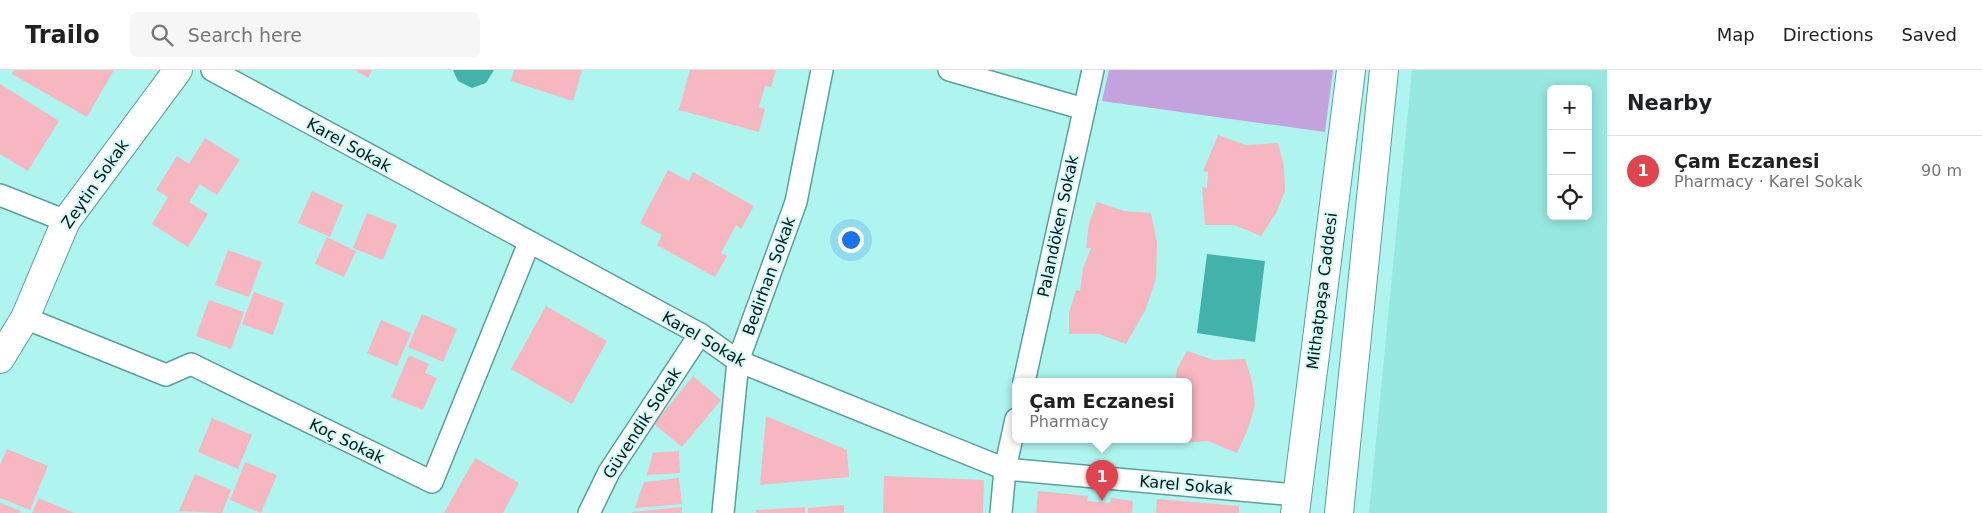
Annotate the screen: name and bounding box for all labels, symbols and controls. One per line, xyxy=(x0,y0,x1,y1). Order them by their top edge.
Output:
search box xyxy=(130,12,480,57)
text: Trailo xyxy=(25,21,100,49)
icon: search xyxy=(148,21,176,49)
text: Search here xyxy=(188,24,302,46)
text: Map xyxy=(1717,24,1755,45)
text: Directions xyxy=(1783,24,1873,45)
text: Saved xyxy=(1901,24,1957,45)
map controls xyxy=(1547,85,1592,220)
button: + xyxy=(1547,85,1592,130)
text: Nearby xyxy=(1627,91,1712,115)
street label: Karel Sokak xyxy=(303,114,395,176)
button: − xyxy=(1547,130,1592,175)
street label: Zeytin Sokak xyxy=(57,135,133,232)
text: Çam Eczanesi xyxy=(1674,150,1820,172)
street label: Palandöken Sokak xyxy=(1034,152,1083,299)
text: 1 xyxy=(1637,161,1649,180)
text: 90 m xyxy=(1921,161,1962,180)
text: Pharmacy · Karel Sokak xyxy=(1674,172,1862,191)
button: locate xyxy=(1547,175,1592,220)
street label: Mithatpaşa Caddesi xyxy=(1303,212,1341,370)
street label: Bedirhan Sokak xyxy=(739,213,800,338)
your location xyxy=(838,227,864,253)
street label: Karel Sokak xyxy=(659,307,750,371)
street label: Güvendik Sokak xyxy=(599,363,685,482)
popup xyxy=(1012,378,1192,443)
text: Çam Eczanesi xyxy=(1029,390,1175,412)
text: Pharmacy xyxy=(1029,412,1109,431)
street label: Koç Sokak xyxy=(306,415,388,468)
pin: 1 xyxy=(1086,460,1118,501)
street label: Karel Sokak xyxy=(1139,471,1234,499)

